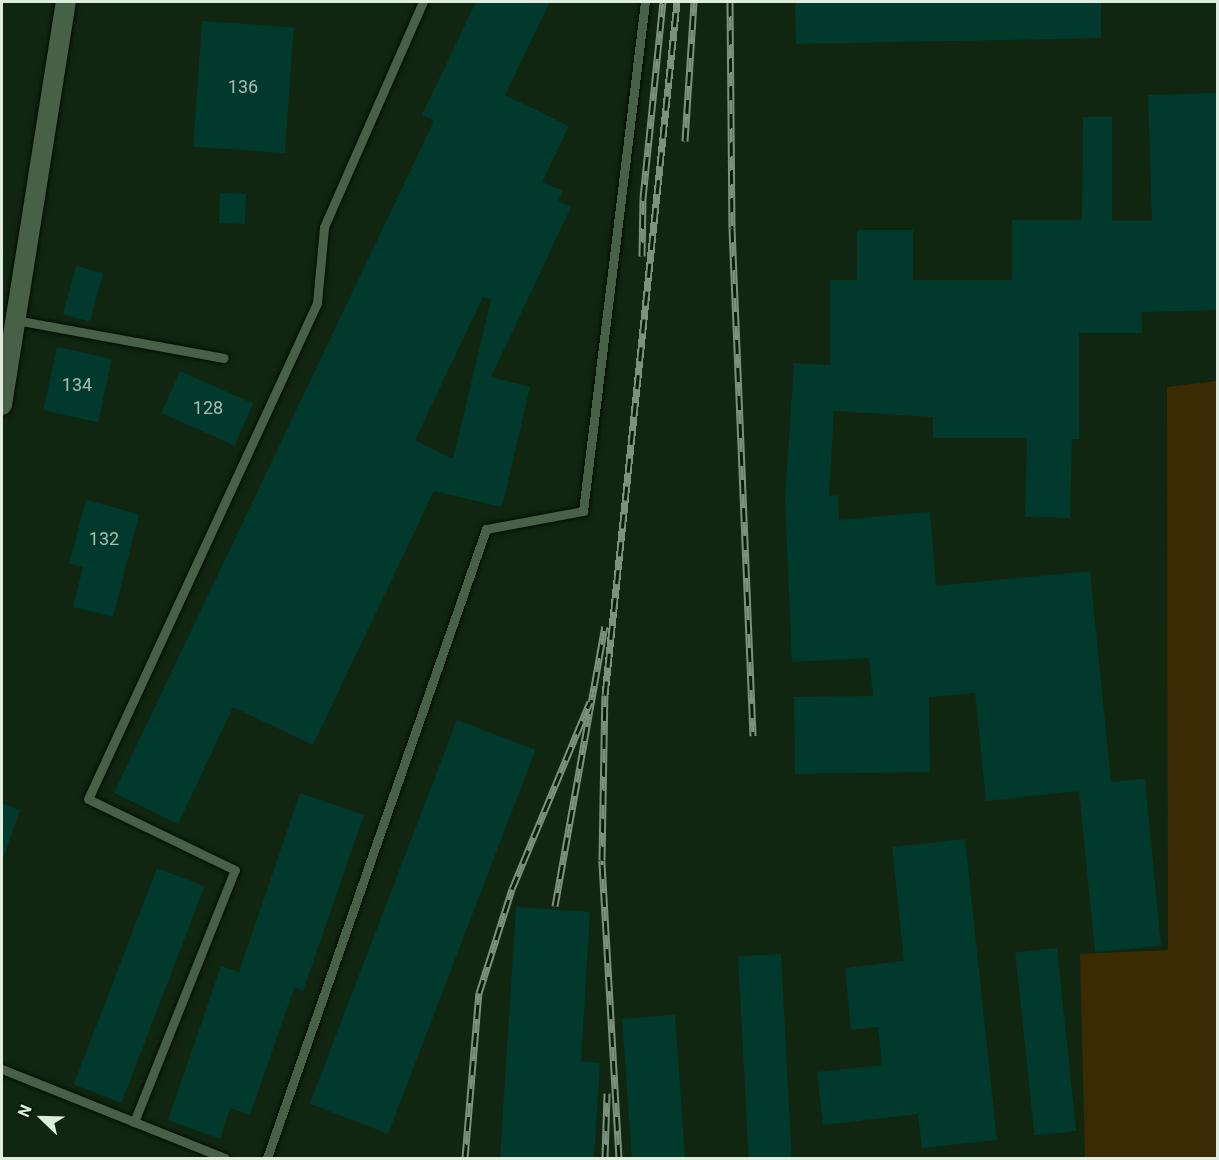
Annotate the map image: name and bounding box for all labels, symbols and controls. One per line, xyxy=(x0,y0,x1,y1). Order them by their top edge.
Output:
house number: 136 xyxy=(228,76,258,98)
house number: 134 xyxy=(62,374,92,396)
house number: 128 xyxy=(193,397,223,419)
house number: 132 xyxy=(89,528,119,550)
north arrow xyxy=(12,1088,72,1148)
text: N xyxy=(14,1102,36,1120)

